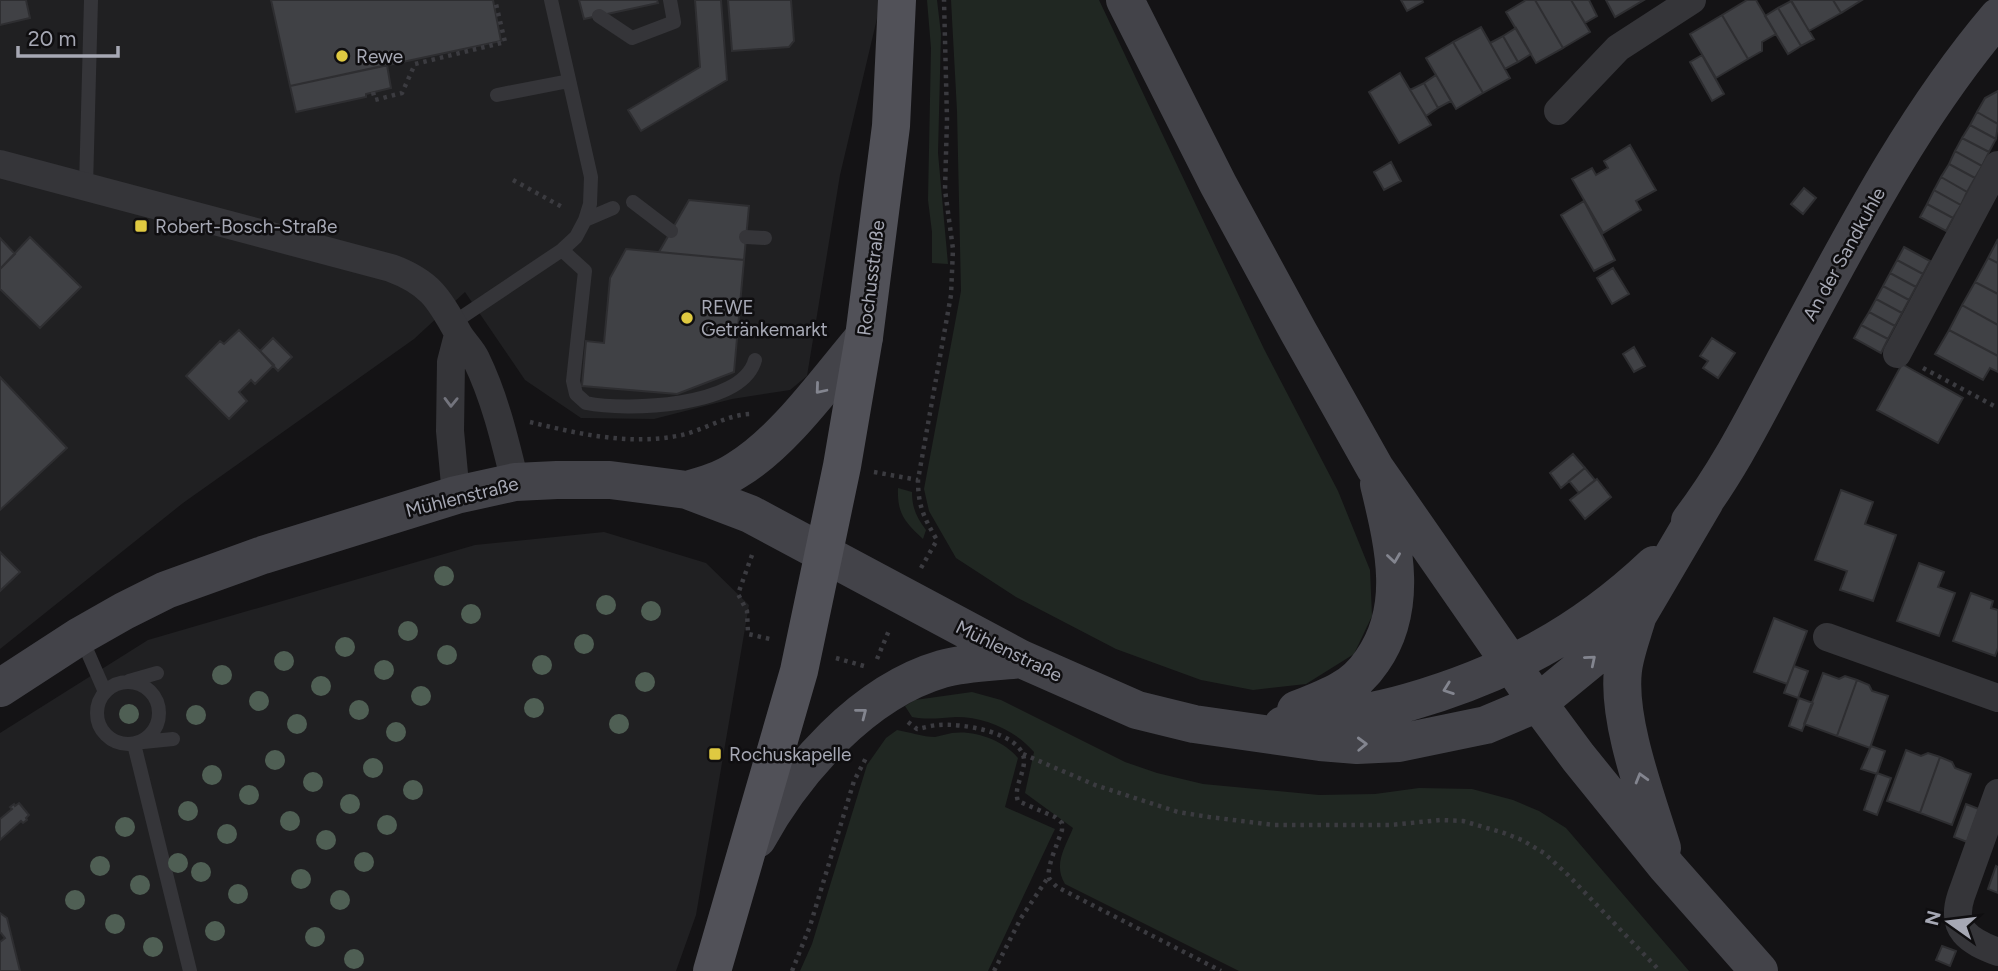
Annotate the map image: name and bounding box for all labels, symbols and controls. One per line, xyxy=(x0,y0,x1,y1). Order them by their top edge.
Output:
scale bar xyxy=(18,14,117,58)
text: 20 m xyxy=(28,26,76,51)
place label: Rewe xyxy=(356,45,403,68)
marker: Rewe xyxy=(334,48,350,64)
street label: An der Sandkuhle xyxy=(1798,183,1890,325)
place label: Robert-Bosch-Straße xyxy=(155,215,337,238)
marker: Robert-Bosch-Straße xyxy=(133,218,149,234)
street label: Rochusstraße xyxy=(852,219,890,337)
place label: REWE Getränkemarkt xyxy=(701,296,828,341)
marker: REWE Getränkemarkt xyxy=(679,310,695,326)
one-way arrow xyxy=(816,381,828,394)
one-way arrow xyxy=(443,397,458,408)
street label: Mühlenstraße xyxy=(403,472,521,522)
one-way arrow xyxy=(1386,552,1401,564)
street label: Mühlenstraße xyxy=(952,615,1066,687)
one-way arrow xyxy=(1582,656,1595,668)
one-way arrow xyxy=(1442,680,1454,694)
one-way arrow xyxy=(854,709,866,722)
one-way arrow xyxy=(1357,737,1368,752)
place label: Rochuskapelle xyxy=(729,743,851,766)
marker: Rochuskapelle xyxy=(707,746,723,762)
one-way arrow xyxy=(1635,772,1649,784)
north arrow xyxy=(1914,887,1984,957)
text: N xyxy=(1920,908,1946,928)

